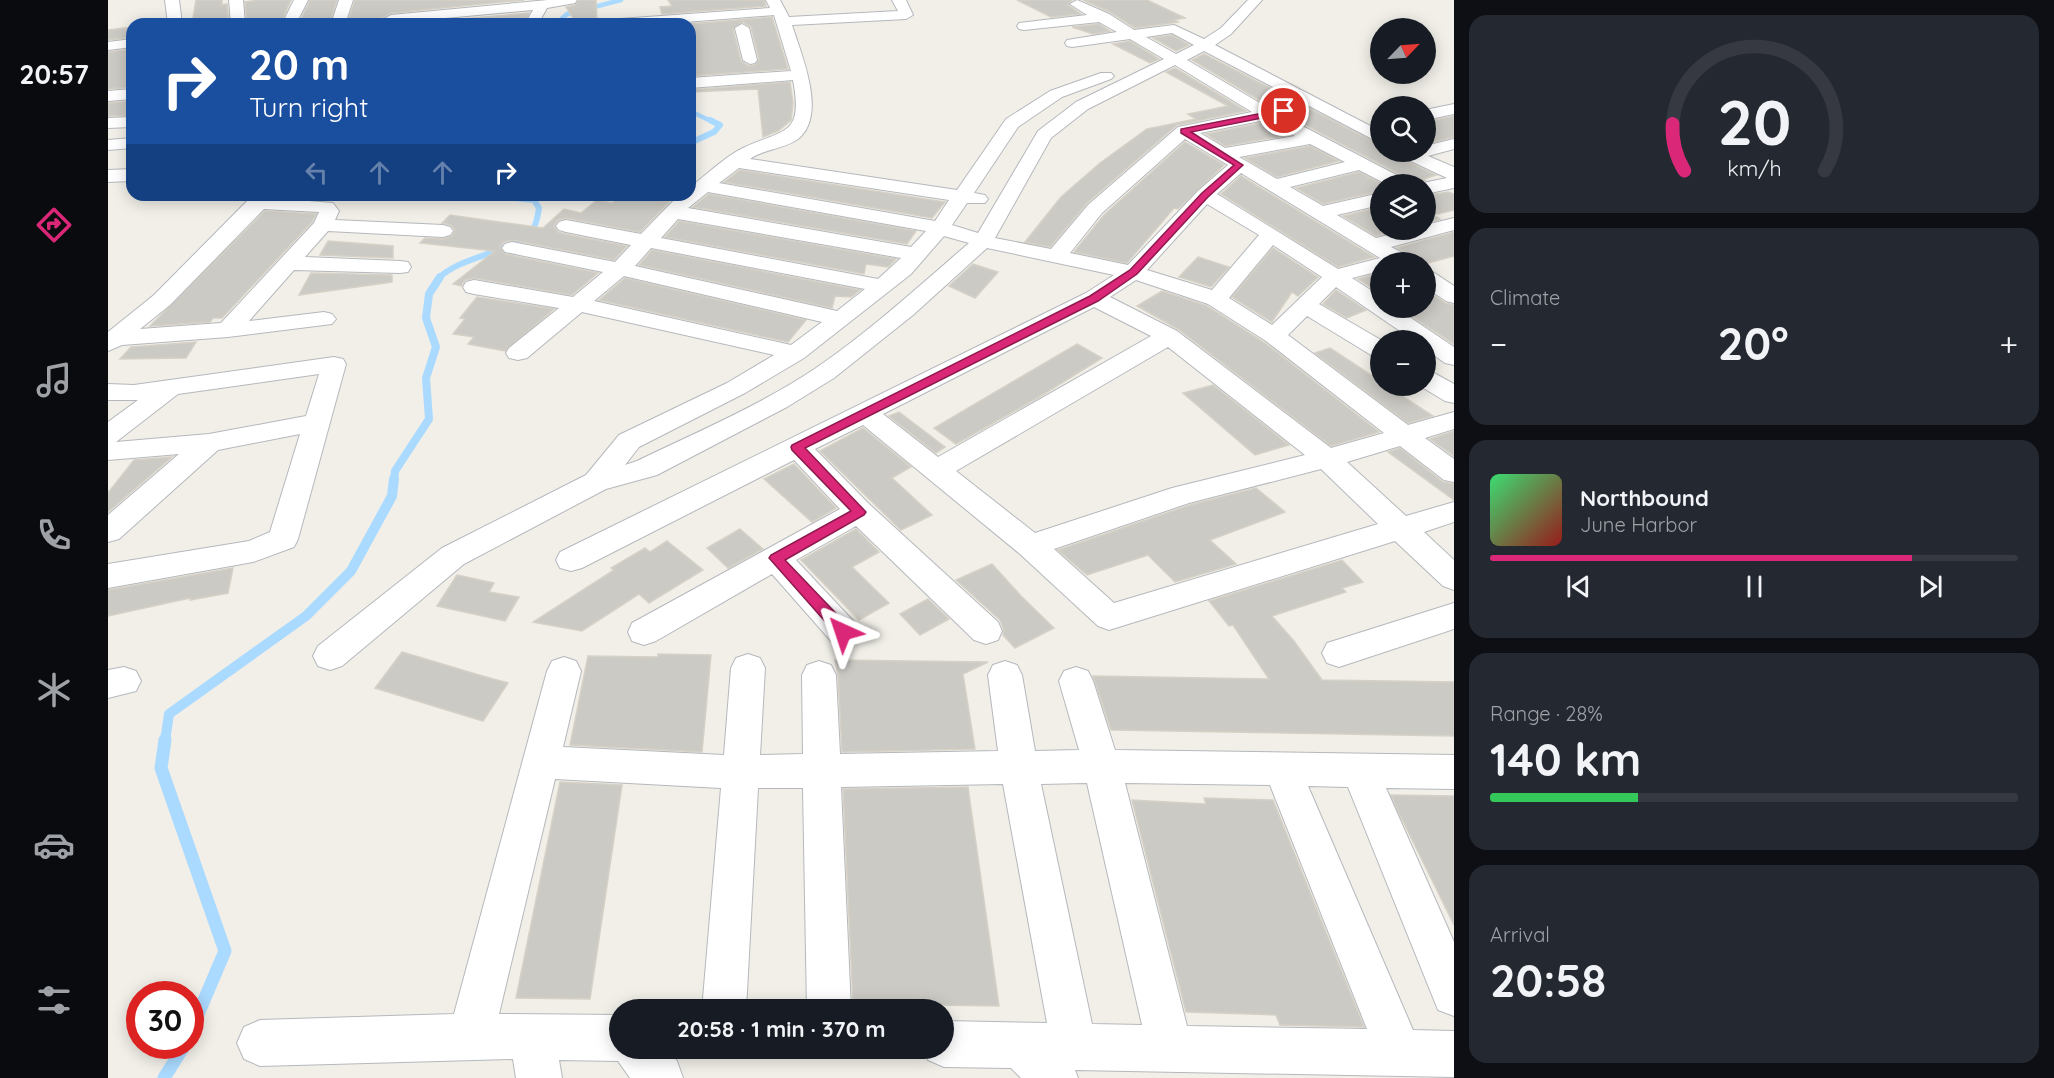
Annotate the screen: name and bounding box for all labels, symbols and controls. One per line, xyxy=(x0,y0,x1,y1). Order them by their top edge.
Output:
north arrow xyxy=(1370,18,1436,84)
map controls xyxy=(1370,18,1436,396)
text: 20 m xyxy=(249,38,349,91)
icon: right xyxy=(150,42,228,120)
text: 20:57 xyxy=(19,57,89,91)
text: 20 xyxy=(1717,83,1791,161)
pin xyxy=(1258,85,1309,136)
text: Turn right xyxy=(249,90,368,124)
icon: arrive xyxy=(1267,94,1300,127)
button: search xyxy=(1370,96,1436,162)
text: km/h xyxy=(1727,155,1781,181)
icon: left xyxy=(300,156,333,189)
icon: ahead xyxy=(363,156,396,189)
icon: ahead xyxy=(426,156,459,189)
icon: right xyxy=(489,156,522,189)
button: layers xyxy=(1370,174,1436,240)
icon: directions xyxy=(33,204,75,246)
button: + xyxy=(1370,252,1436,318)
text: Climate xyxy=(1490,285,1560,310)
text: 20° xyxy=(1718,315,1789,371)
text: − xyxy=(1490,323,1507,364)
text: + xyxy=(1999,323,2018,364)
button: − xyxy=(1370,330,1436,396)
icon: music xyxy=(33,359,75,401)
text: Northbound xyxy=(1580,484,1709,512)
text: June Harbor xyxy=(1580,512,1697,537)
icon: phone xyxy=(33,514,75,556)
icon: previous xyxy=(1562,570,1595,603)
icon: pause xyxy=(1738,570,1771,603)
icon: next xyxy=(1914,570,1947,603)
position arrow xyxy=(811,600,875,664)
icon: climate xyxy=(33,669,75,711)
text: Range · 28% xyxy=(1490,701,1603,726)
text: 140 km xyxy=(1490,731,1641,787)
icon: car xyxy=(33,824,75,866)
text: Arrival xyxy=(1490,922,1550,947)
text: 20:58 xyxy=(1490,952,1606,1008)
icon: filters xyxy=(33,979,75,1021)
speed limit sign: 30 xyxy=(126,981,204,1059)
text: 20:58 · 1 min · 370 m xyxy=(677,1015,886,1043)

